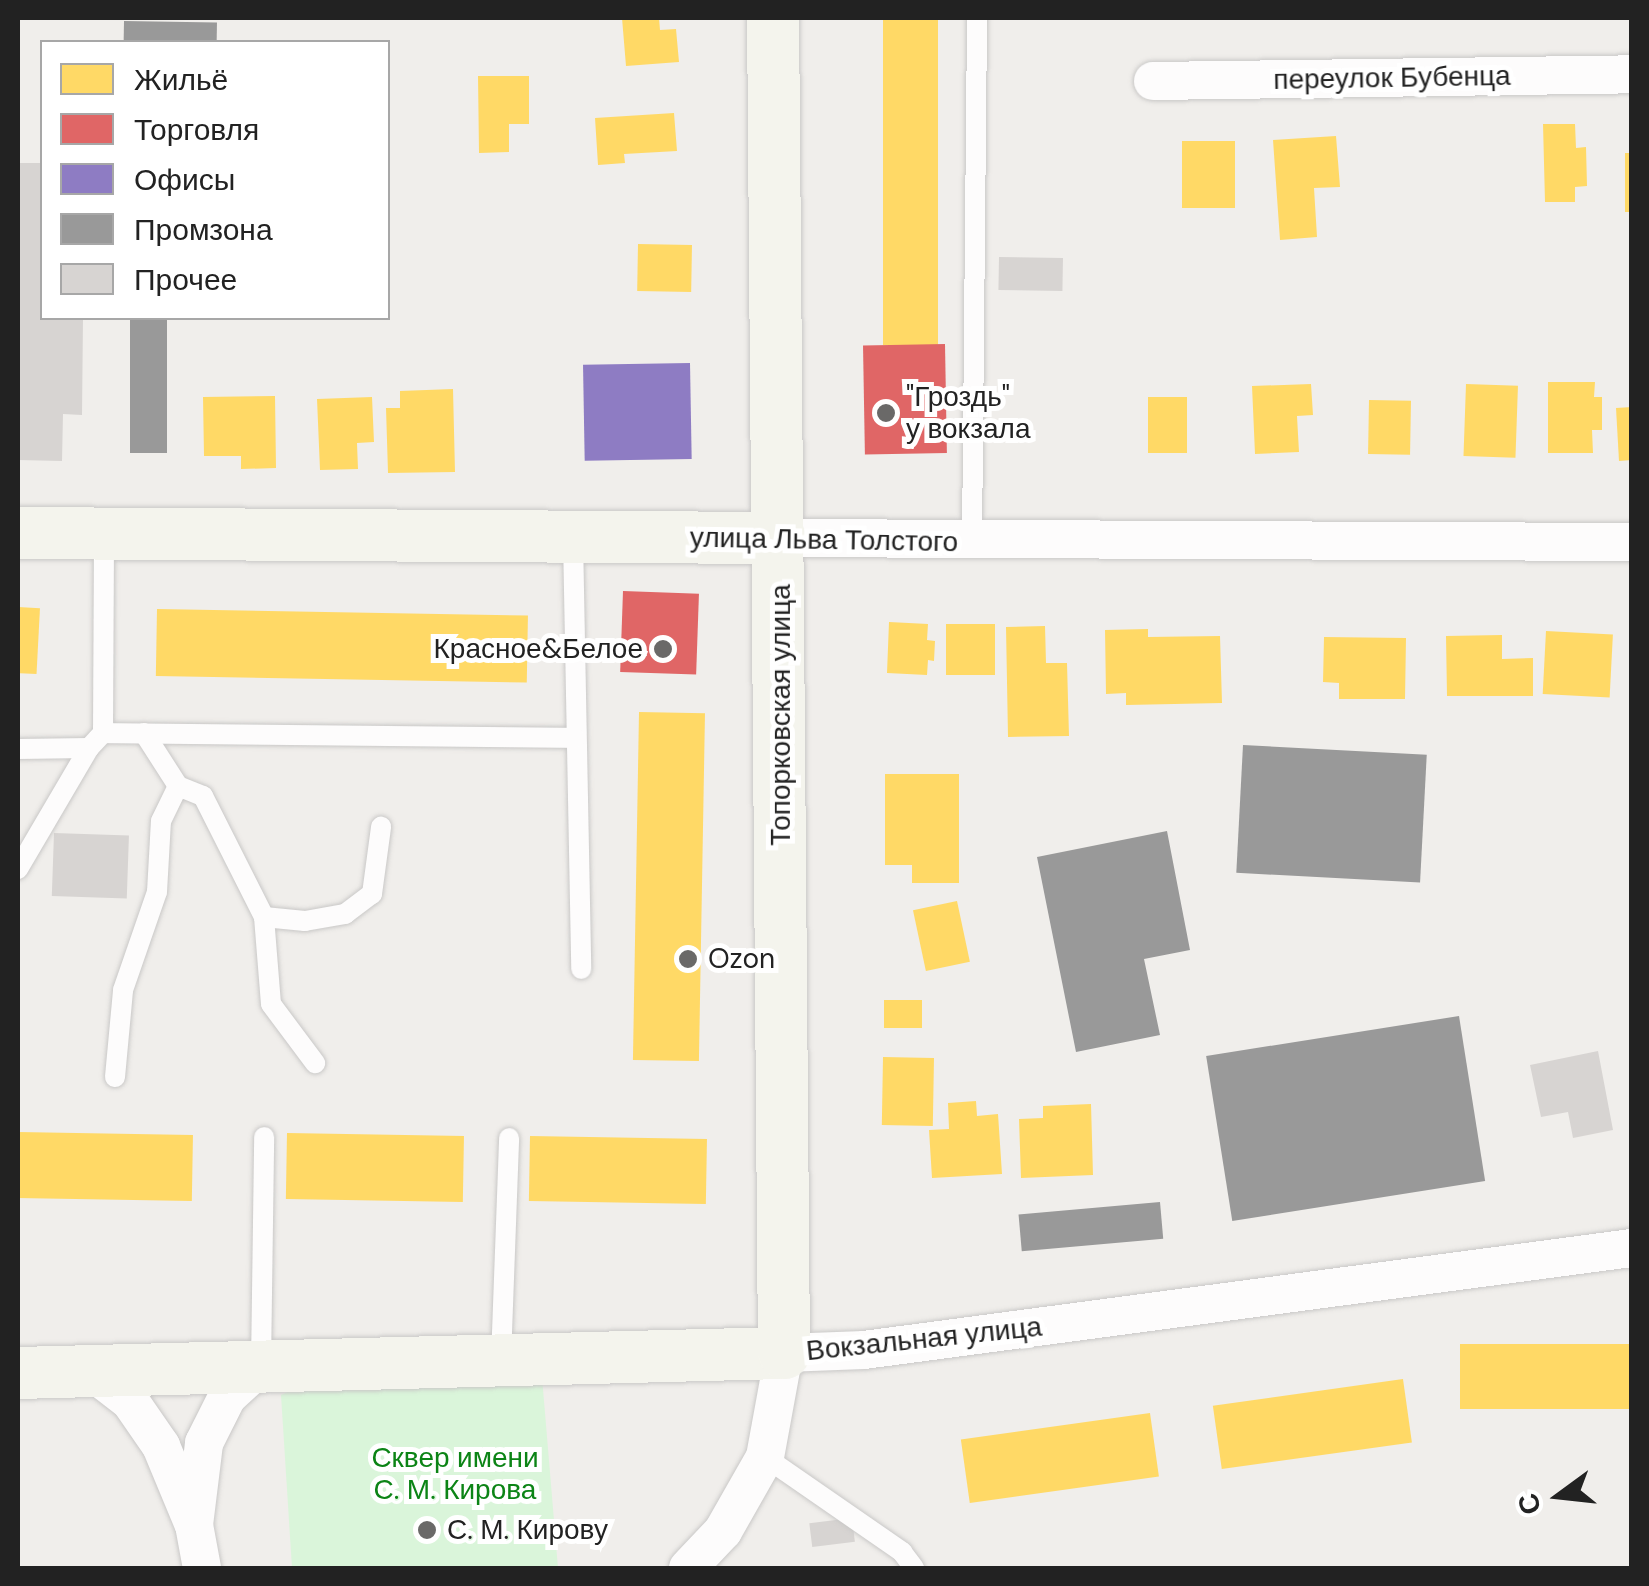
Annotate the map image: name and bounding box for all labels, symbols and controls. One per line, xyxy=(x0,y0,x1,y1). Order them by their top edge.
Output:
legend xyxy=(40,40,390,320)
street label: переулок Бубенца xyxy=(1273,59,1511,97)
text: Жильё xyxy=(134,60,228,99)
text: Торговля xyxy=(134,110,259,149)
text: Офисы xyxy=(134,160,235,199)
text: Промзона xyxy=(134,210,273,249)
text: Прочее xyxy=(134,260,237,299)
place label: "Гроздь" у вокзала xyxy=(906,380,1030,446)
marker: "Гроздь" у вокзала xyxy=(875,402,897,424)
street label: улица Льва Толстого xyxy=(690,521,958,559)
street label: Топорковская улица xyxy=(764,584,798,846)
place label: Красное&Белое xyxy=(434,632,643,666)
marker: Красное&Белое xyxy=(652,638,674,660)
place label: Ozon xyxy=(708,942,775,976)
marker: Ozon xyxy=(677,948,699,970)
street label: Вокзальная улица xyxy=(805,1310,1043,1368)
park label: Сквер имени С. М. Кирова xyxy=(371,1441,539,1507)
north arrow xyxy=(1509,1446,1609,1546)
text: С xyxy=(1509,1489,1550,1518)
place label: С. М. Кирову xyxy=(447,1513,608,1547)
marker: С. М. Кирову xyxy=(416,1519,438,1541)

